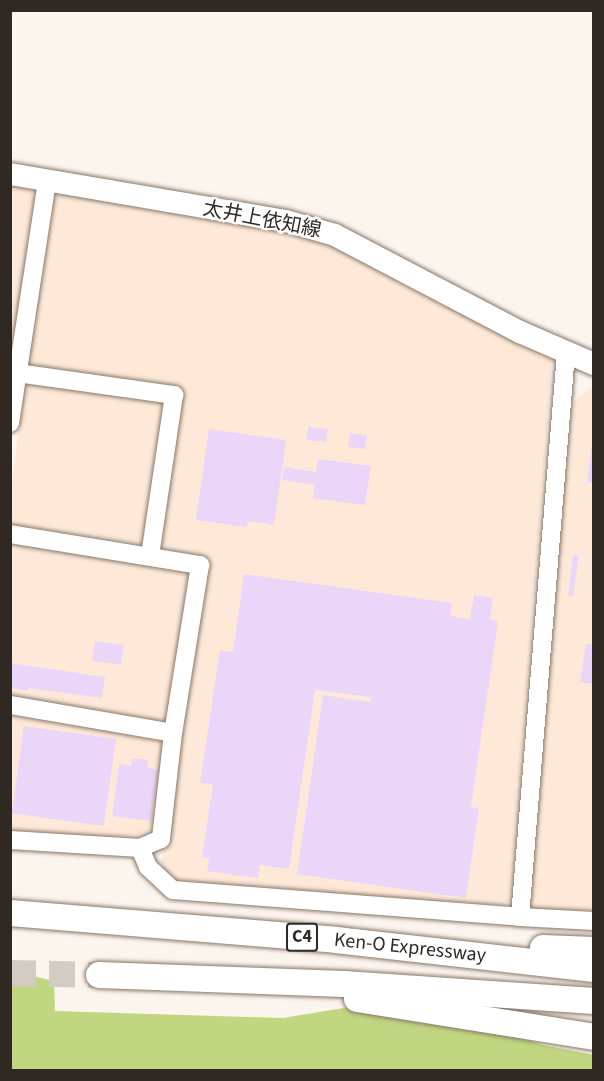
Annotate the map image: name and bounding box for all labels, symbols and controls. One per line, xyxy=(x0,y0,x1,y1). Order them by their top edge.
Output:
street label: 太井上依知線 xyxy=(201,197,323,243)
road number: C4 xyxy=(286,922,318,952)
street label: Ken-O Expressway xyxy=(333,928,487,968)

